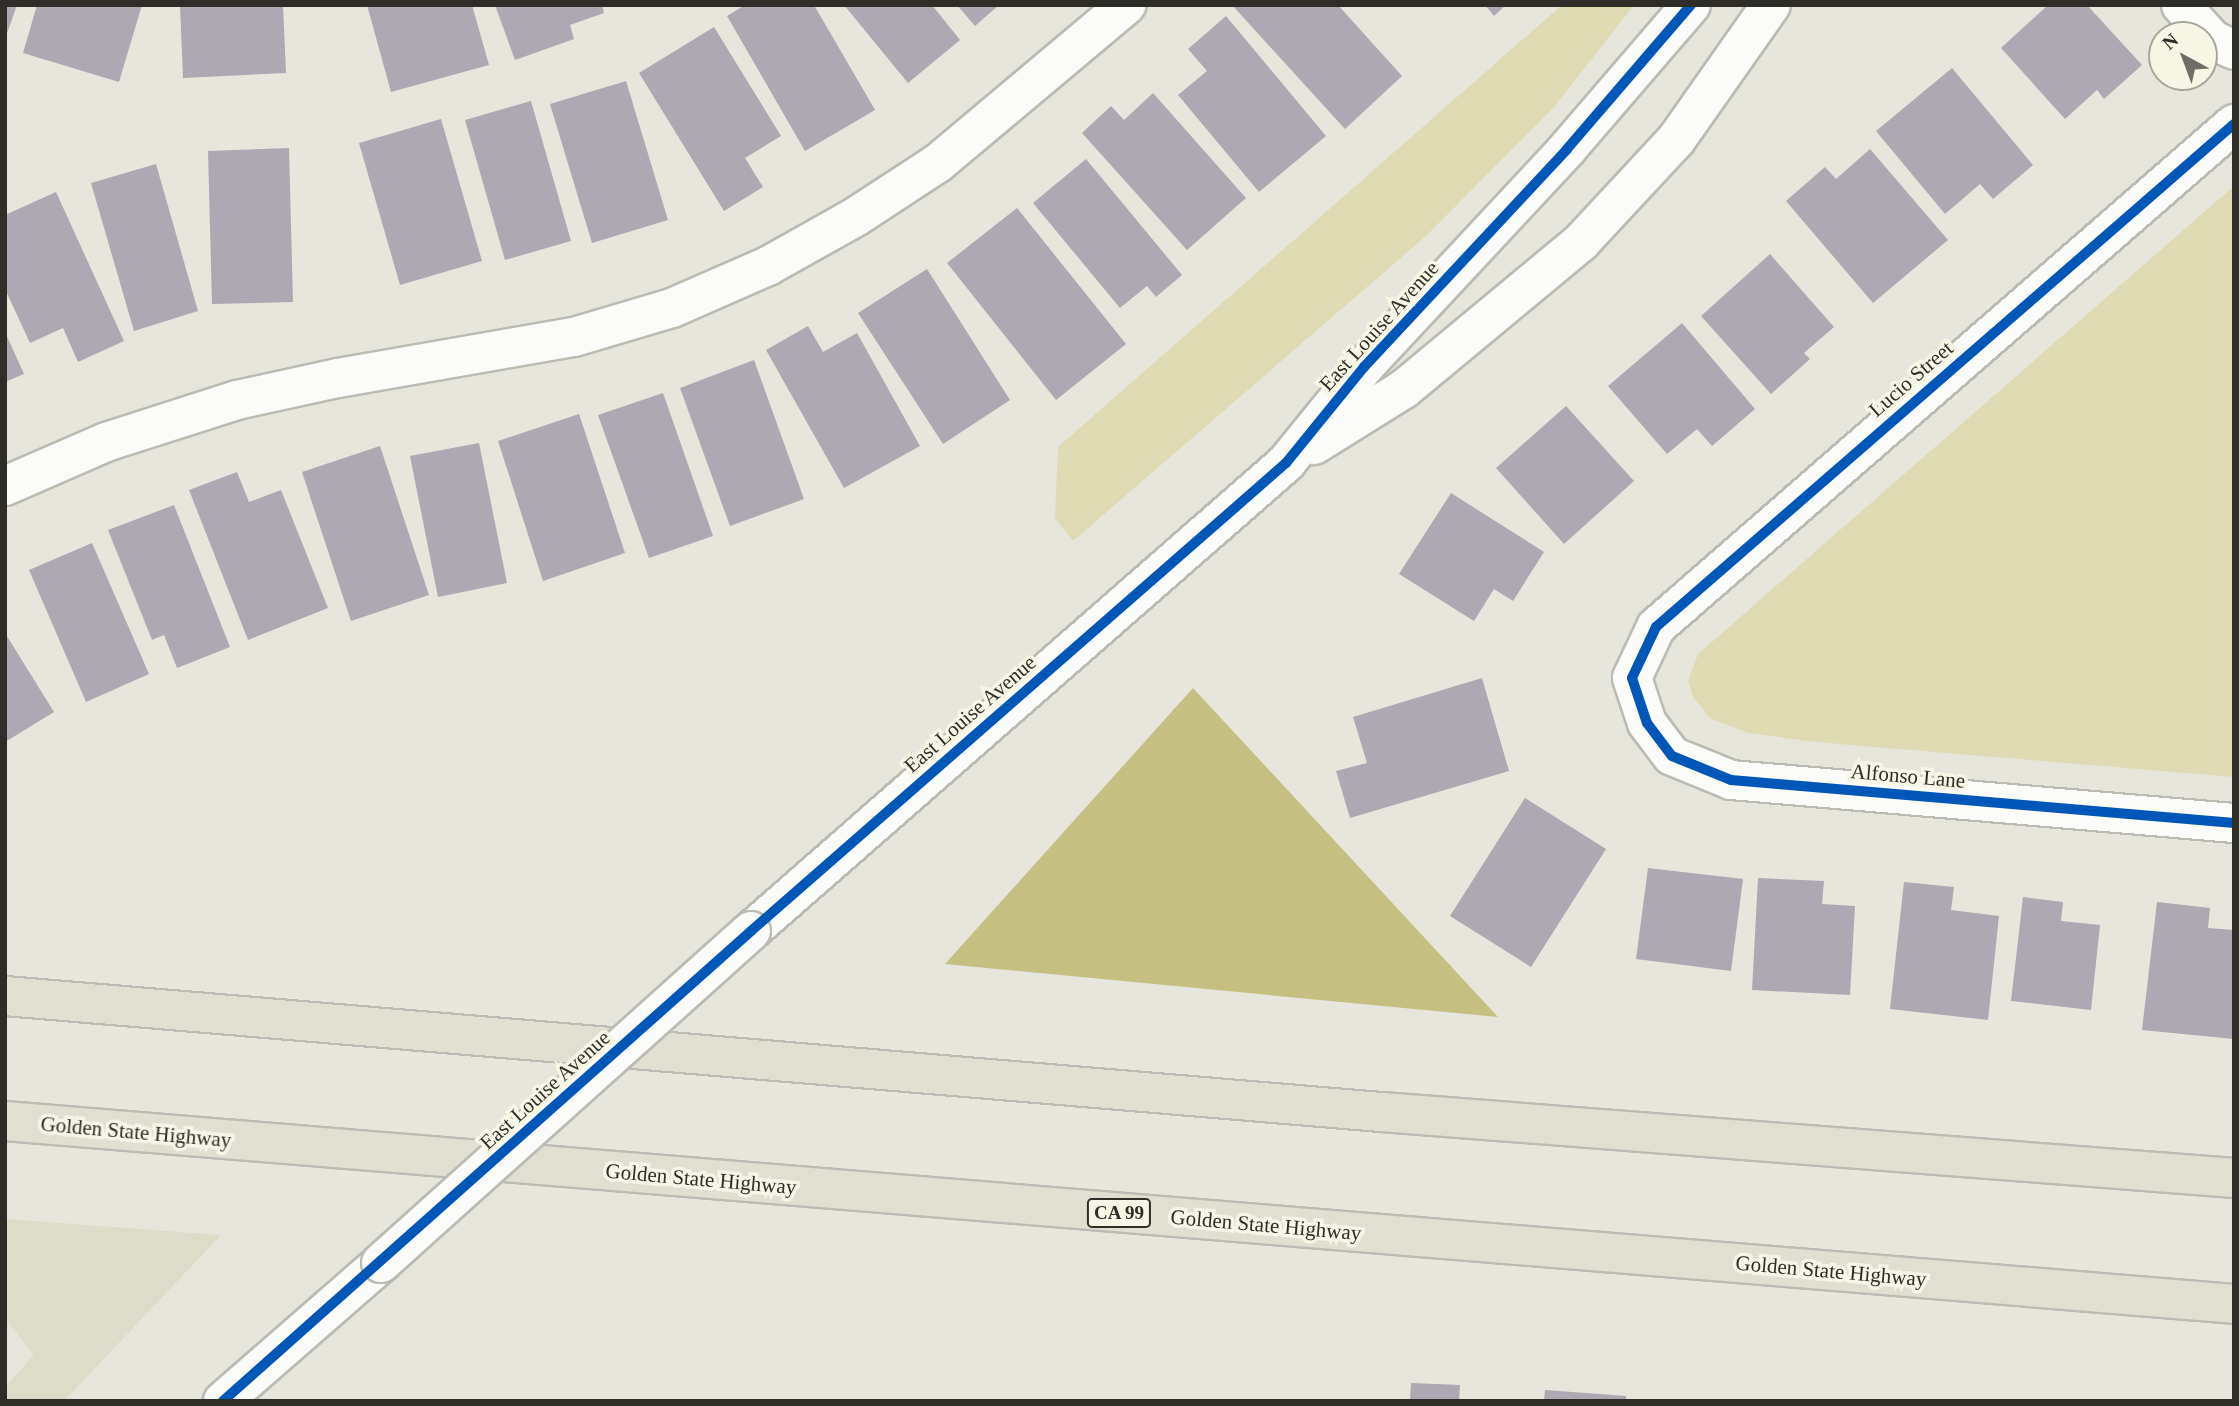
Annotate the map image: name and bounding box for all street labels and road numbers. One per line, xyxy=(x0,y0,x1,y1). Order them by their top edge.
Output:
street label: East Louise Avenue xyxy=(1314,255,1444,397)
street label: Lucio Street xyxy=(1864,336,1958,422)
street label: East Louise Avenue xyxy=(899,650,1041,778)
street label: Alfonso Lane xyxy=(1850,758,1966,794)
street label: East Louise Avenue xyxy=(474,1025,616,1155)
street label: Golden State Highway xyxy=(40,1111,232,1153)
street label: Golden State Highway xyxy=(605,1158,797,1200)
road number: CA 99 xyxy=(1086,1198,1152,1228)
street label: Golden State Highway xyxy=(1170,1204,1362,1246)
street label: Golden State Highway xyxy=(1735,1250,1927,1292)

